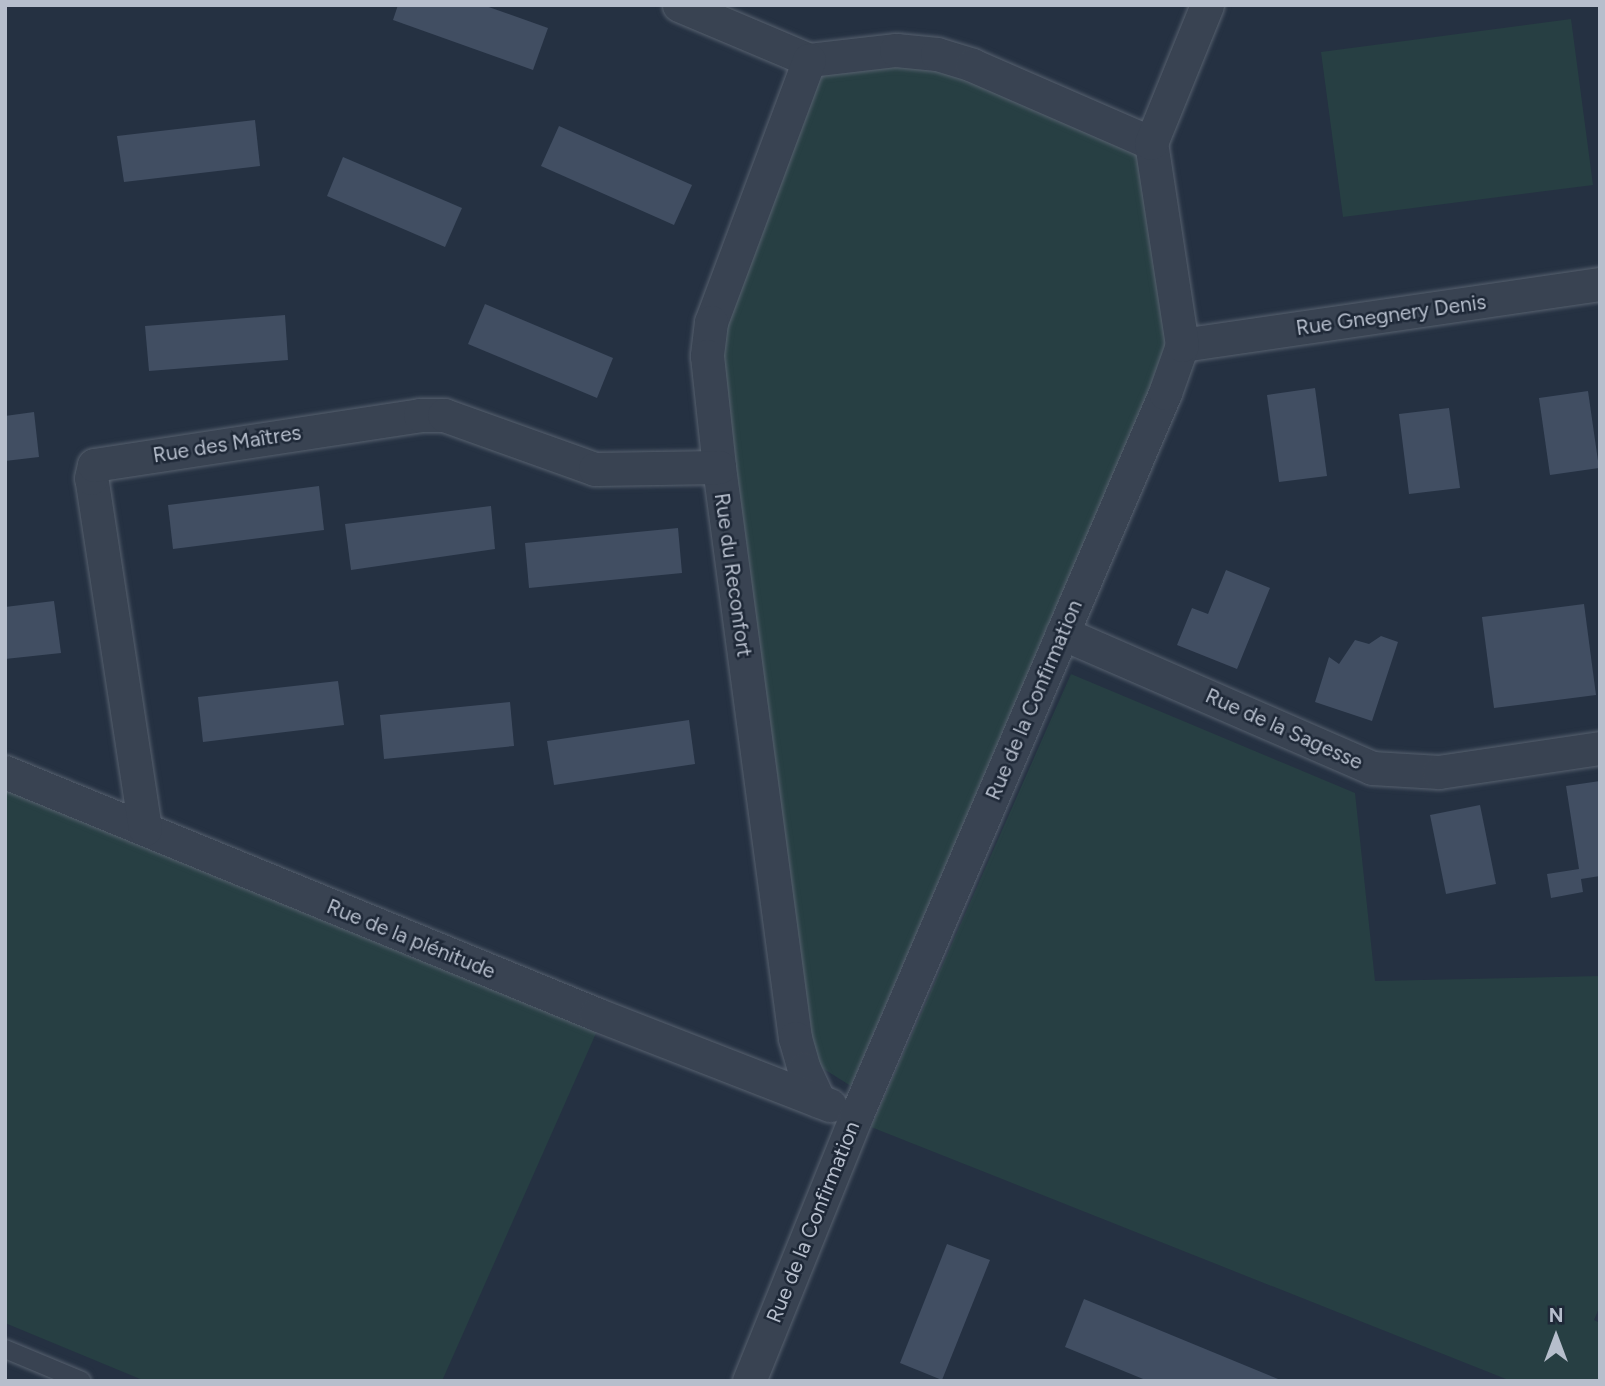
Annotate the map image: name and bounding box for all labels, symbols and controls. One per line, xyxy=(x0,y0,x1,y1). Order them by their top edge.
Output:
street label: Rue Gnegnery Denis xyxy=(1294,289,1488,341)
street label: Rue des Maîtres xyxy=(151,420,303,468)
street label: Rue du Reconfort xyxy=(709,491,757,659)
street label: Rue de la Confirmation xyxy=(980,596,1088,804)
street label: Rue de la Sagesse xyxy=(1201,683,1367,775)
street label: Rue de la plénitude xyxy=(323,894,499,984)
street label: Rue de la Confirmation xyxy=(761,1118,865,1326)
north arrow xyxy=(1521,1302,1591,1372)
text: N xyxy=(1549,1304,1563,1327)

